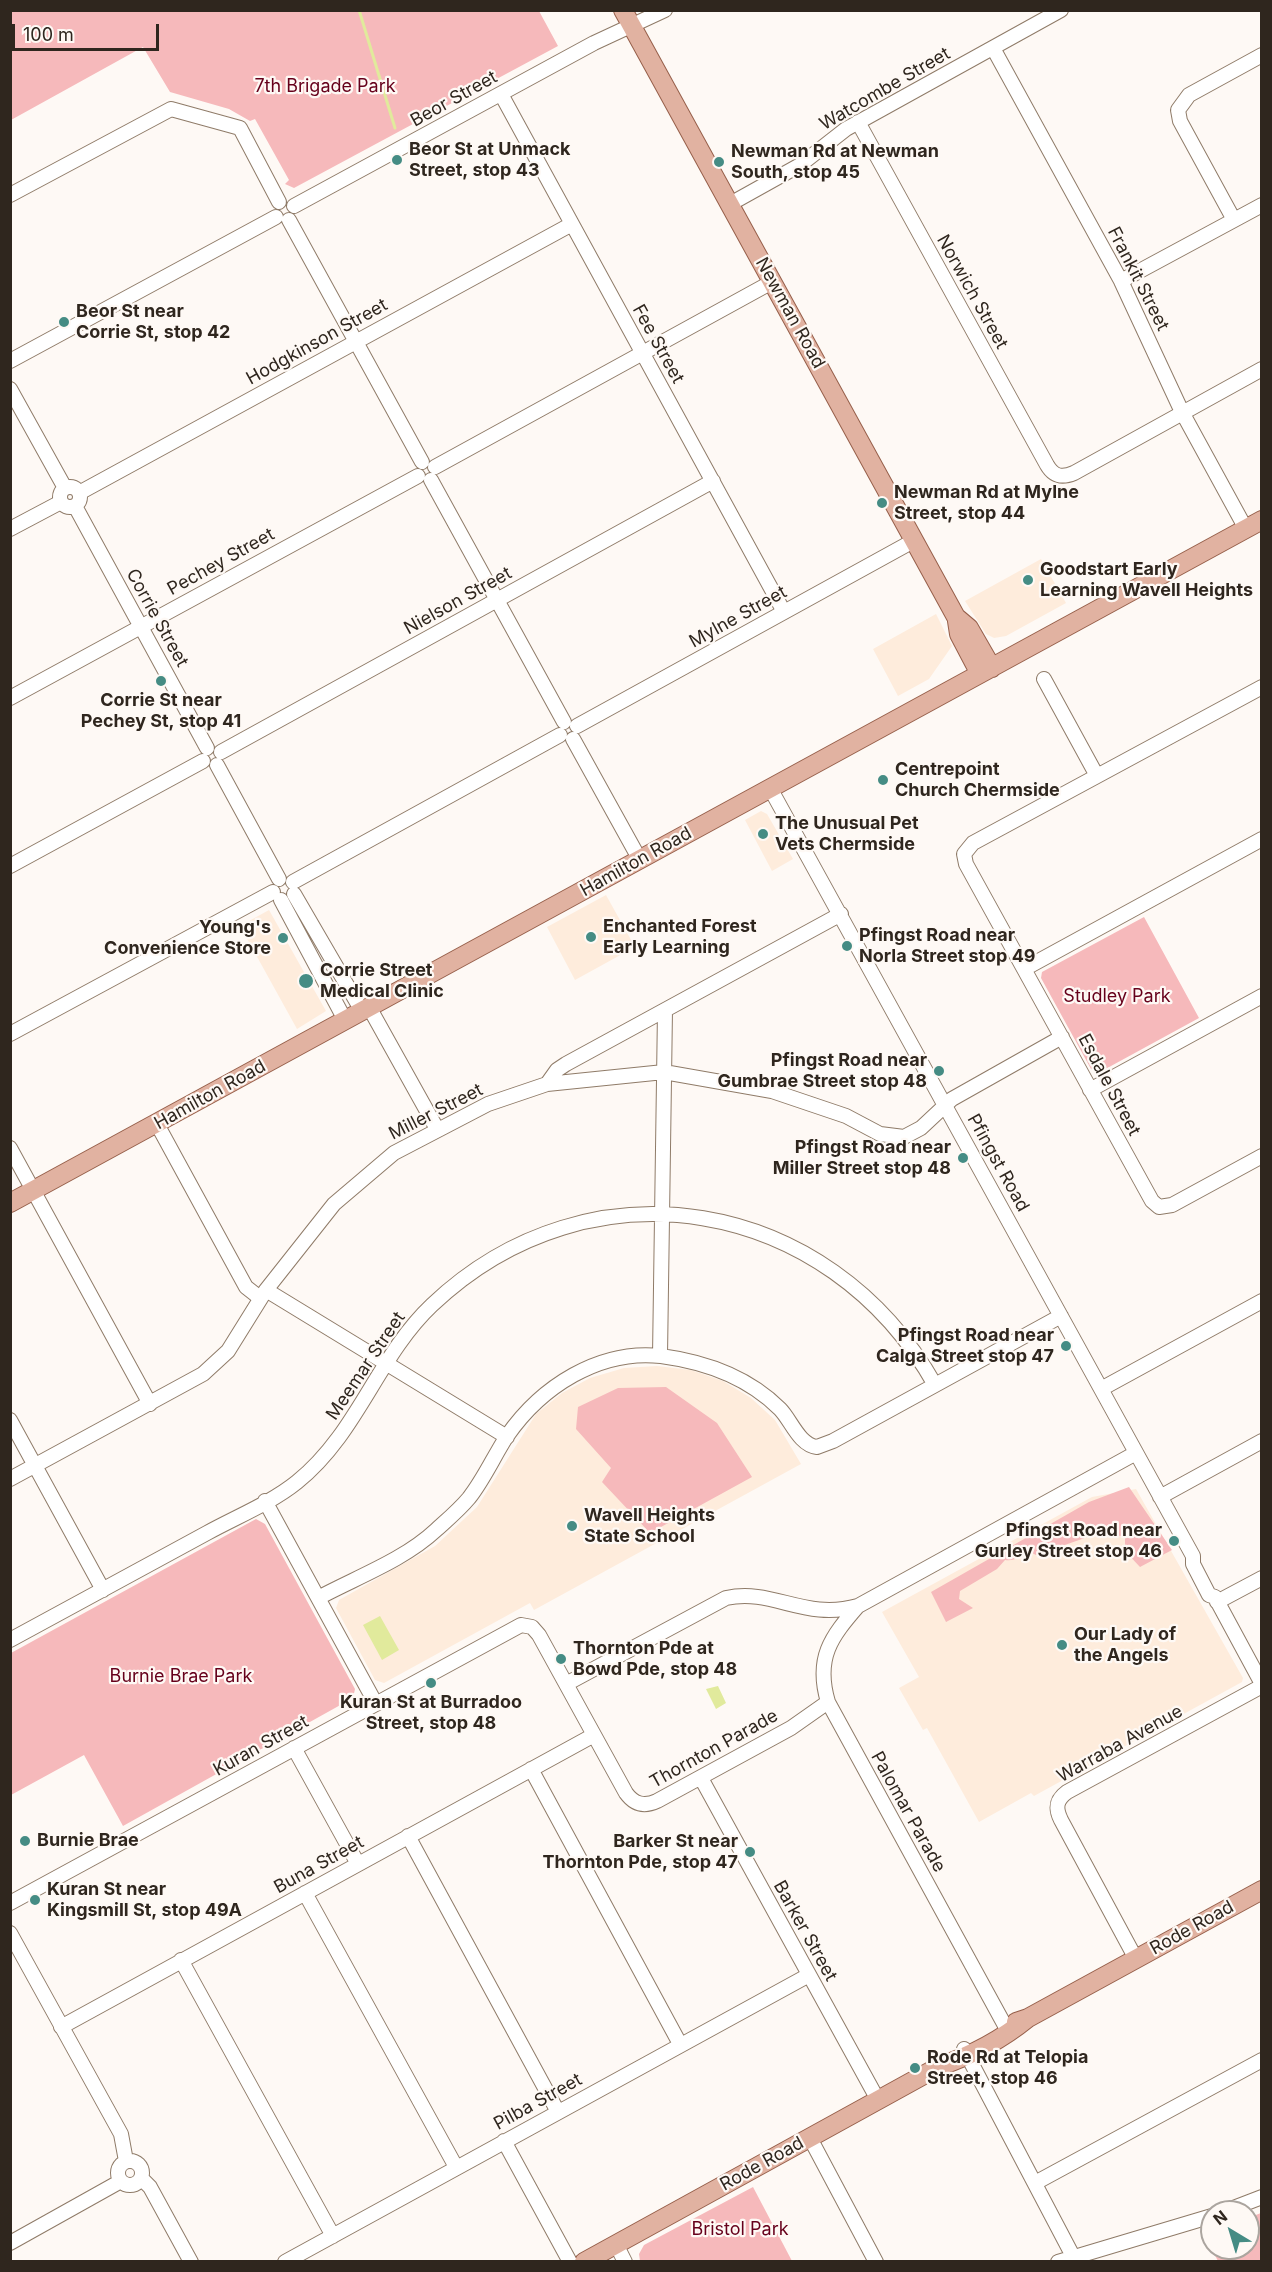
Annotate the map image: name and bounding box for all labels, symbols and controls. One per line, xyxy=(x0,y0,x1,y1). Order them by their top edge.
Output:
scale bar xyxy=(15,12,162,50)
text: 100 m xyxy=(23,24,74,45)
street label: Watcombe Street xyxy=(816,43,954,135)
street label: Beor Street xyxy=(407,66,501,132)
park label: 7th Brigade Park xyxy=(254,76,396,98)
place label: Beor St at Unmack Street, stop 43 xyxy=(409,139,570,182)
place label: Newman Rd at Newman South, stop 45 xyxy=(731,141,939,184)
marker: Beor St at Unmack Street, stop 43 xyxy=(390,153,404,167)
marker: Newman Rd at Newman South, stop 45 xyxy=(712,155,726,169)
street label: Frankit Street xyxy=(1103,223,1173,335)
street label: Norwich Street xyxy=(932,231,1012,353)
street label: Newman Road xyxy=(751,254,829,372)
street label: Hodgkinson Street xyxy=(243,294,391,390)
place label: Beor St near Corrie St, stop 42 xyxy=(76,301,230,344)
street label: Fee Street xyxy=(628,301,688,387)
marker: Beor St near Corrie St, stop 42 xyxy=(57,315,71,329)
place label: Newman Rd at Mylne Street, stop 44 xyxy=(894,482,1079,524)
marker: Newman Rd at Mylne Street, stop 44 xyxy=(875,496,889,510)
street label: Pechey Street xyxy=(164,524,278,600)
place label: Goodstart Early Learning Wavell Heights xyxy=(1040,559,1253,602)
street label: Nielson Street xyxy=(400,563,516,639)
street label: Corrie Street xyxy=(121,565,193,671)
marker: Goodstart Early Learning Wavell Heights xyxy=(1021,573,1035,587)
street label: Mylne Street xyxy=(686,581,790,653)
marker: Corrie St near Pechey St, stop 41 xyxy=(154,674,168,688)
place label: Corrie St near Pechey St, stop 41 xyxy=(81,690,241,732)
place label: Centrepoint Church Chermside xyxy=(895,759,1060,802)
marker: Centrepoint Church Chermside xyxy=(876,773,890,787)
place label: The Unusual Pet Vets Chermside xyxy=(775,813,918,856)
street label: Hamilton Road xyxy=(577,823,695,901)
marker: The Unusual Pet Vets Chermside xyxy=(756,827,770,841)
place label: Enchanted Forest Early Learning xyxy=(603,916,757,958)
place label: Young's Convenience Store xyxy=(104,917,271,960)
place label: Pfingst Road near Norla Street stop 49 xyxy=(859,925,1036,968)
marker: Enchanted Forest Early Learning xyxy=(584,930,598,944)
marker: Young's Convenience Store xyxy=(276,931,290,945)
marker: Pfingst Road near Norla Street stop 49 xyxy=(840,939,854,953)
place label: Corrie Street Medical Clinic xyxy=(320,960,444,1002)
marker: Corrie Street Medical Clinic xyxy=(297,972,315,990)
park label: Studley Park xyxy=(1063,986,1171,1008)
street label: Esdale Street xyxy=(1073,1030,1145,1140)
place label: Pfingst Road near Gumbrae Street stop 48 xyxy=(717,1050,927,1092)
street label: Hamilton Road xyxy=(151,1056,269,1134)
marker: Pfingst Road near Gumbrae Street stop 48 xyxy=(932,1064,946,1078)
street label: Miller Street xyxy=(385,1079,487,1145)
street label: Pfingst Road xyxy=(962,1111,1034,1215)
place label: Pfingst Road near Miller Street stop 48 xyxy=(773,1137,951,1180)
marker: Pfingst Road near Miller Street stop 48 xyxy=(956,1151,970,1165)
street label: Meemar Street xyxy=(322,1308,410,1424)
place label: Pfingst Road near Calga Street stop 47 xyxy=(876,1325,1054,1368)
marker: Pfingst Road near Calga Street stop 47 xyxy=(1059,1339,1073,1353)
place label: Wavell Heights State School xyxy=(584,1505,715,1547)
marker: Wavell Heights State School xyxy=(565,1519,579,1533)
place label: Pfingst Road near Gurley Street stop 46 xyxy=(975,1520,1162,1562)
marker: Pfingst Road near Gurley Street stop 46 xyxy=(1167,1534,1181,1548)
place label: Our Lady of the Angels xyxy=(1074,1624,1176,1666)
place label: Thornton Pde at Bowd Pde, stop 48 xyxy=(573,1638,737,1680)
marker: Our Lady of the Angels xyxy=(1055,1638,1069,1652)
marker: Thornton Pde at Bowd Pde, stop 48 xyxy=(554,1652,568,1666)
park label: Burnie Brae Park xyxy=(110,1666,252,1688)
marker: Kuran St at Burradoo Street, stop 48 xyxy=(424,1676,438,1690)
place label: Kuran St at Burradoo Street, stop 48 xyxy=(340,1692,522,1734)
street label: Warraba Avenue xyxy=(1053,1701,1187,1787)
street label: Thornton Parade xyxy=(646,1705,782,1793)
street label: Kuran Street xyxy=(210,1711,312,1781)
street label: Palomar Parade xyxy=(866,1748,950,1876)
place label: Burnie Brae xyxy=(37,1830,139,1852)
place label: Barker St near Thornton Pde, stop 47 xyxy=(543,1831,738,1874)
street label: Buna Street xyxy=(270,1832,368,1898)
marker: Burnie Brae xyxy=(18,1834,32,1848)
marker: Barker St near Thornton Pde, stop 47 xyxy=(743,1845,757,1859)
street label: Barker Street xyxy=(769,1877,841,1985)
place label: Kuran St near Kingsmill St, stop 49A xyxy=(47,1879,242,1922)
marker: Kuran St near Kingsmill St, stop 49A xyxy=(28,1893,42,1907)
street label: Rode Road xyxy=(1146,1896,1238,1960)
place label: Rode Rd at Telopia Street, stop 46 xyxy=(927,2047,1088,2090)
marker: Rode Rd at Telopia Street, stop 46 xyxy=(908,2061,922,2075)
street label: Pilba Street xyxy=(490,2069,586,2135)
street label: Rode Road xyxy=(716,2132,808,2196)
north arrow xyxy=(1200,2200,1260,2260)
text: N xyxy=(1209,2206,1231,2229)
park label: Bristol Park xyxy=(691,2219,789,2241)

